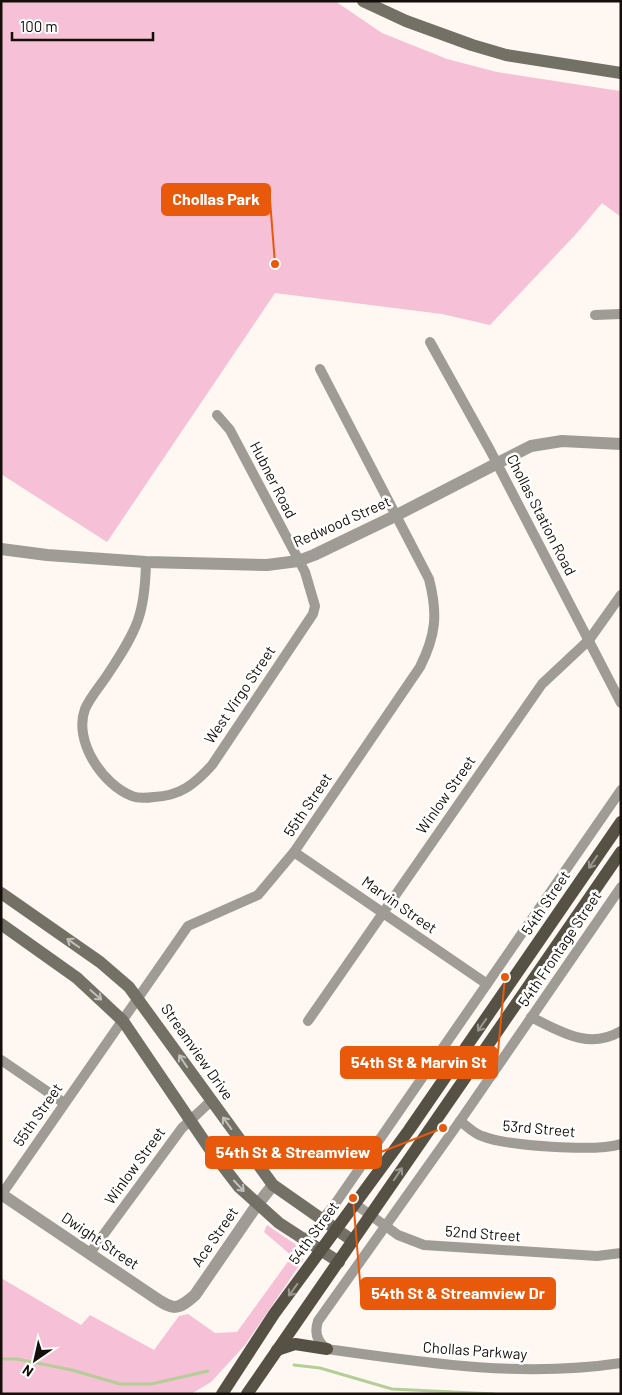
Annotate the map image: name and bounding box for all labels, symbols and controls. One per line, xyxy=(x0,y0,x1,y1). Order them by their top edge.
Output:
scale bar xyxy=(12,10,154,42)
text: 100 m xyxy=(20,17,58,35)
callout: Chollas Park xyxy=(162,184,270,215)
text: Chollas Park xyxy=(172,189,260,208)
street label: Hubner Road xyxy=(247,438,301,521)
street label: Chollas Station Road xyxy=(504,451,580,578)
street label: Redwood Street xyxy=(290,492,393,551)
street label: West Virgo Street xyxy=(200,642,279,747)
street label: Winlow Street xyxy=(412,752,479,837)
street label: 55th Street xyxy=(279,769,335,840)
one-way arrow xyxy=(588,855,598,869)
street label: 54th Street xyxy=(517,867,573,938)
street label: Marvin Street xyxy=(359,872,440,937)
street label: 54th Frontage Street xyxy=(514,887,605,1010)
one-way arrow xyxy=(66,938,80,948)
one-way arrow xyxy=(90,989,103,1001)
street label: Streamview Drive xyxy=(158,1000,238,1103)
one-way arrow xyxy=(477,1018,487,1032)
callout: 54th St & Marvin St xyxy=(341,1047,497,1078)
text: 54th St & Marvin St xyxy=(351,1052,487,1071)
one-way arrow xyxy=(178,1054,188,1068)
street label: 55th Street xyxy=(9,1079,65,1149)
street label: 53rd Street xyxy=(502,1116,576,1140)
one-way arrow xyxy=(222,1117,232,1131)
street label: Winlow Street xyxy=(100,1123,168,1208)
callout: 54th St & Streamview xyxy=(206,1137,381,1168)
text: 54th St & Streamview xyxy=(216,1142,371,1161)
one-way arrow xyxy=(393,1168,403,1182)
one-way arrow xyxy=(233,1180,245,1193)
street label: 54th Street xyxy=(284,1197,342,1267)
street label: Ace Street xyxy=(187,1203,241,1270)
street label: Dwight Street xyxy=(58,1208,143,1273)
street label: 52nd Street xyxy=(445,1221,522,1245)
callout: 54th St & Streamview Dr xyxy=(361,1278,555,1309)
one-way arrow xyxy=(287,1283,298,1296)
text: 54th St & Streamview Dr xyxy=(371,1283,545,1302)
north arrow xyxy=(10,1335,60,1385)
street label: Chollas Parkway xyxy=(422,1337,528,1363)
text: N xyxy=(19,1362,36,1381)

